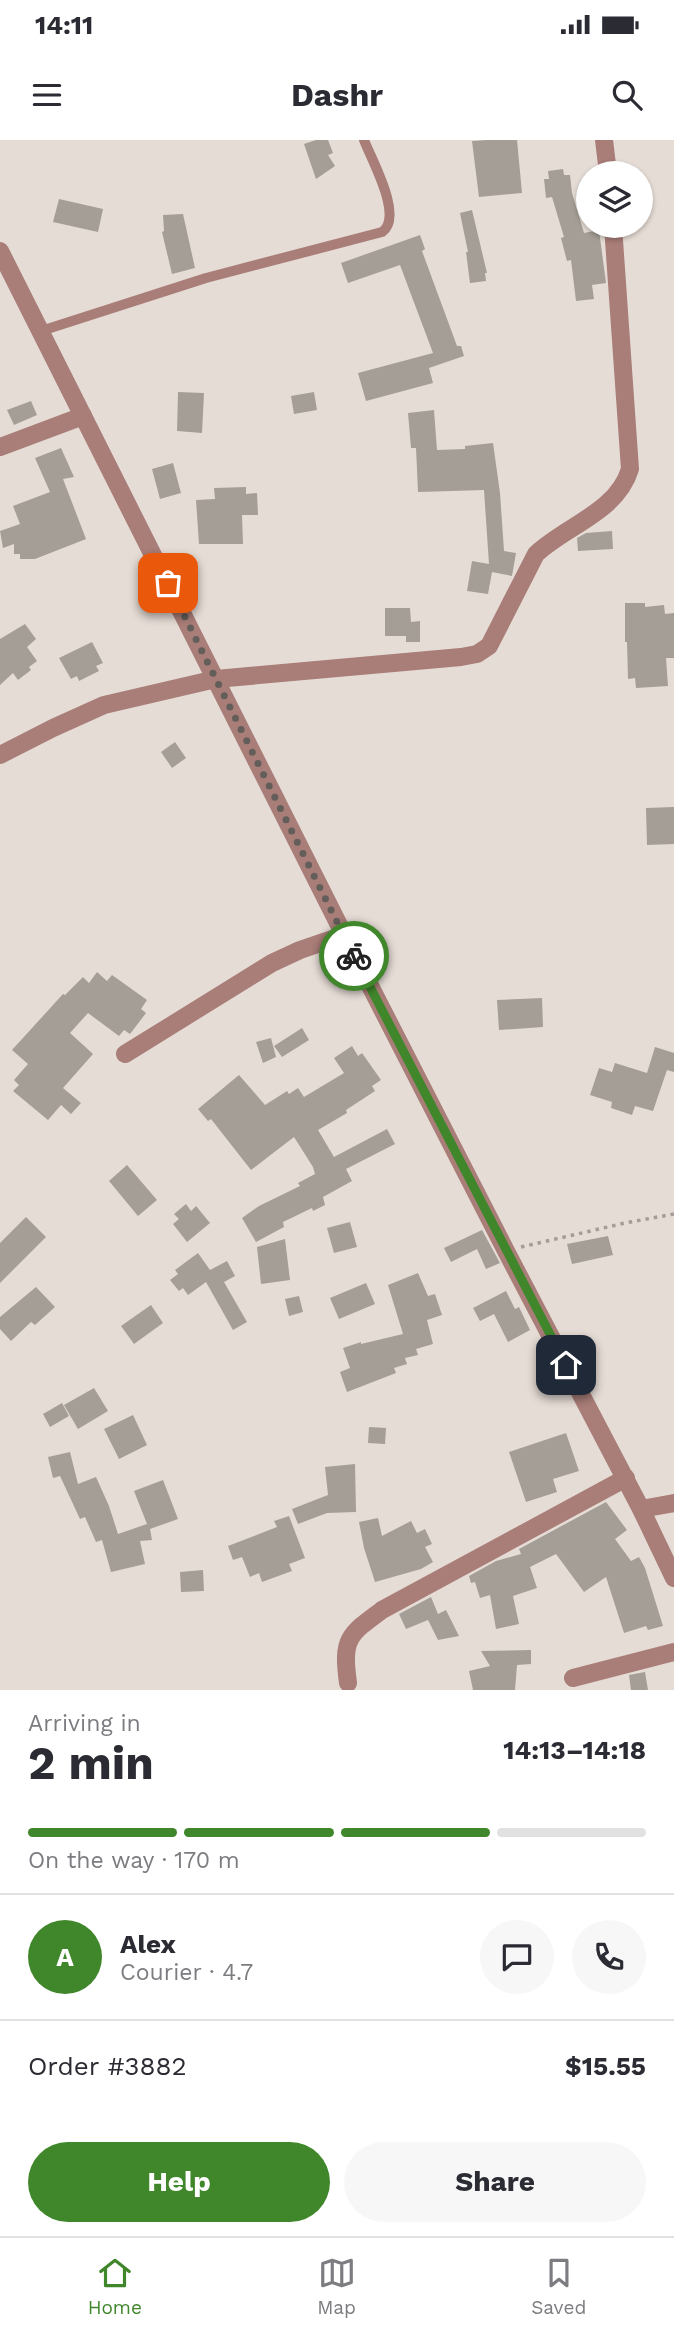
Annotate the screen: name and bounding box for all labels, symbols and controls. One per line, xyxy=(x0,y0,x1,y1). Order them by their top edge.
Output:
text: 14:11 xyxy=(35,10,93,40)
icon: menu xyxy=(28,76,66,114)
text: Dashr xyxy=(291,76,383,114)
icon: search xyxy=(608,76,646,114)
map controls xyxy=(576,161,653,238)
button: layers xyxy=(576,161,653,238)
pin xyxy=(138,553,198,613)
icon: bag xyxy=(149,564,187,602)
courier xyxy=(319,921,389,991)
icon: bike xyxy=(335,937,373,975)
pin xyxy=(536,1335,596,1395)
icon: home xyxy=(547,1346,585,1384)
text: Arriving in xyxy=(28,1710,141,1737)
text: 14:13–14:18 xyxy=(503,1735,646,1765)
text: 2 min xyxy=(28,1736,154,1790)
text: On the way · 170 m xyxy=(28,1847,240,1874)
button: chat xyxy=(480,1920,554,1994)
button: phone xyxy=(572,1920,646,1994)
text: Alex xyxy=(120,1929,176,1959)
text: A xyxy=(56,1942,74,1972)
text: Courier · 4.7 xyxy=(120,1959,253,1986)
text: Order #3882 xyxy=(28,2051,187,2081)
text: $15.55 xyxy=(565,2051,646,2081)
button: Help xyxy=(28,2142,330,2222)
button: Share xyxy=(344,2142,646,2222)
tab: Home xyxy=(88,2254,142,2319)
tab: Map xyxy=(317,2254,356,2319)
tab: Saved xyxy=(531,2254,586,2319)

